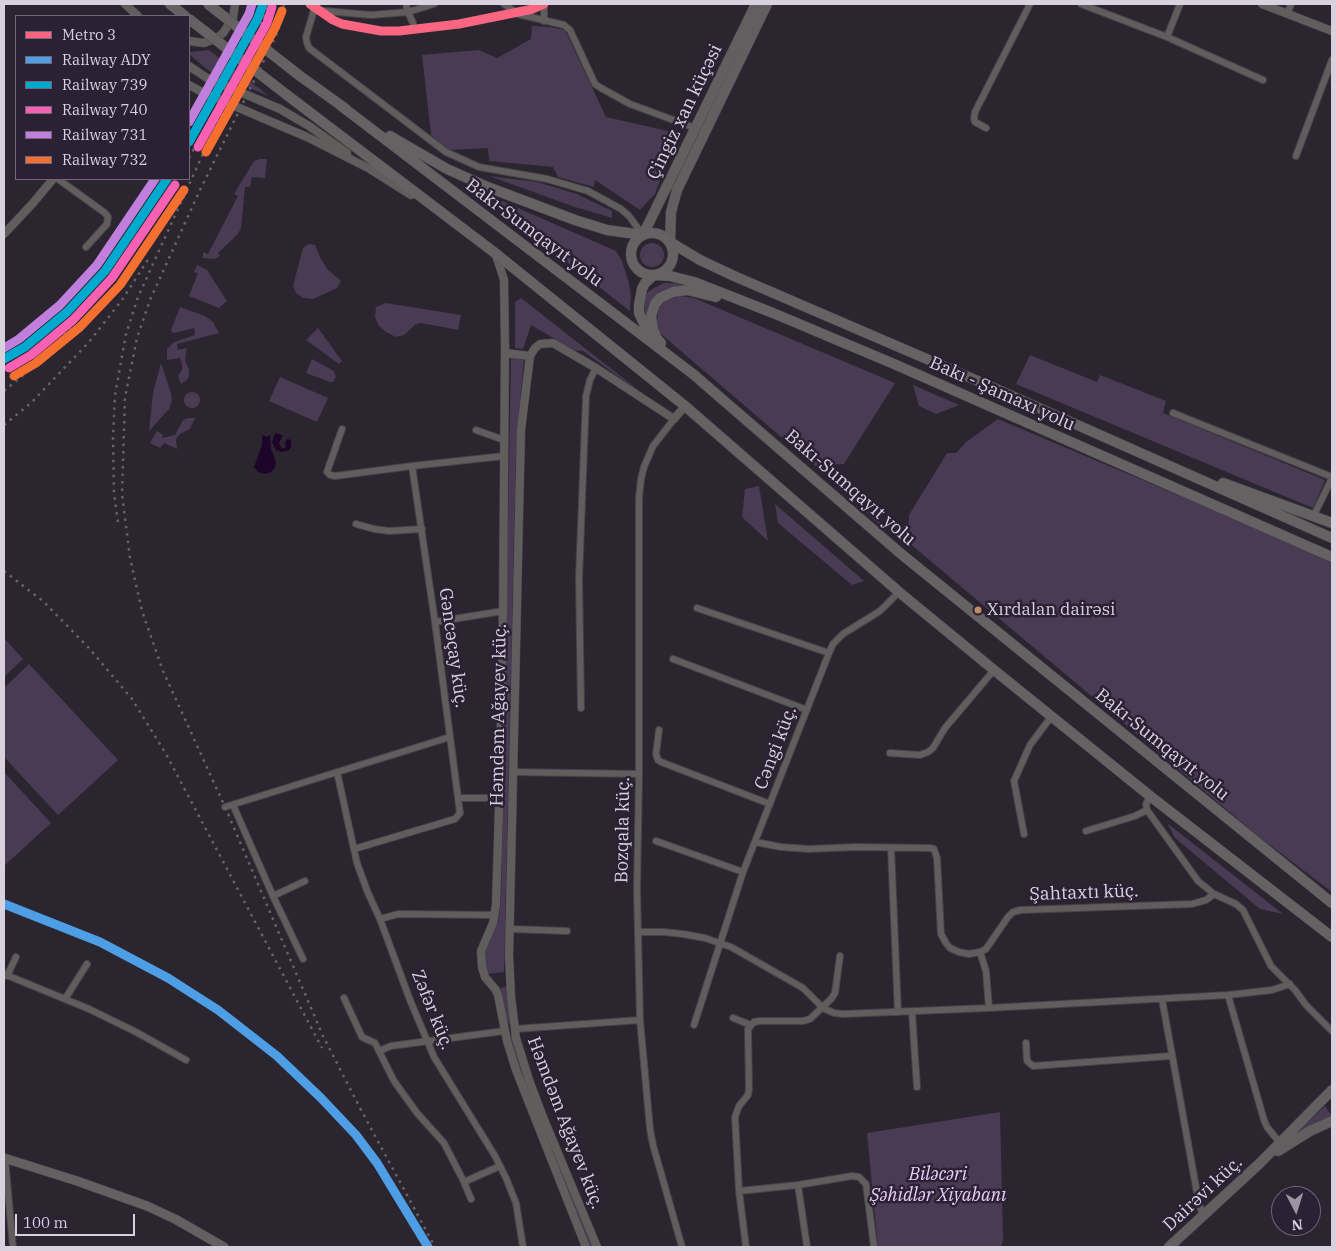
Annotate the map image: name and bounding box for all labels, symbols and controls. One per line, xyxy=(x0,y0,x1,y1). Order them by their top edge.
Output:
legend xyxy=(15,15,190,180)
text: Metro 3 xyxy=(62,25,116,44)
street label: Çingiz xan küçəsi xyxy=(643,41,727,183)
text: Railway ADY xyxy=(62,50,151,69)
text: Railway 739 xyxy=(62,75,148,94)
text: Railway 740 xyxy=(62,100,148,119)
text: Railway 731 xyxy=(62,125,148,144)
text: Railway 732 xyxy=(62,150,148,169)
street label: Bakı-Sumqayıt yolu xyxy=(461,174,607,292)
street label: Bakı - Şamaxı yolu xyxy=(926,352,1078,436)
street label: Bakı-Sumqayıt yolu xyxy=(780,425,920,551)
street label: Gəncəçay küç. xyxy=(434,587,472,709)
place label: Xırdalan dairəsi xyxy=(987,600,1115,620)
marker: Xırdalan dairəsi xyxy=(973,605,983,615)
street label: Həmdəm Ağayev küç. xyxy=(487,623,511,807)
street label: Bakı-Sumqayıt yolu xyxy=(1091,684,1233,806)
street label: Cəngi küç. xyxy=(750,703,802,793)
street label: Bozqala küç. xyxy=(611,777,635,883)
street label: Şahtaxtı küç. xyxy=(1029,880,1139,906)
street label: Zəfər küç. xyxy=(406,967,458,1053)
street label: Həmdəm Ağayev küç. xyxy=(522,1034,608,1212)
street label: Dairəvi küç. xyxy=(1159,1152,1247,1236)
park label: Biləcəri Şəhidlər Xiyabanı xyxy=(870,1164,1006,1206)
north arrow xyxy=(1271,1186,1321,1236)
scale bar xyxy=(18,1204,138,1236)
text: 100 m xyxy=(23,1213,68,1232)
text: N xyxy=(1291,1215,1304,1234)

